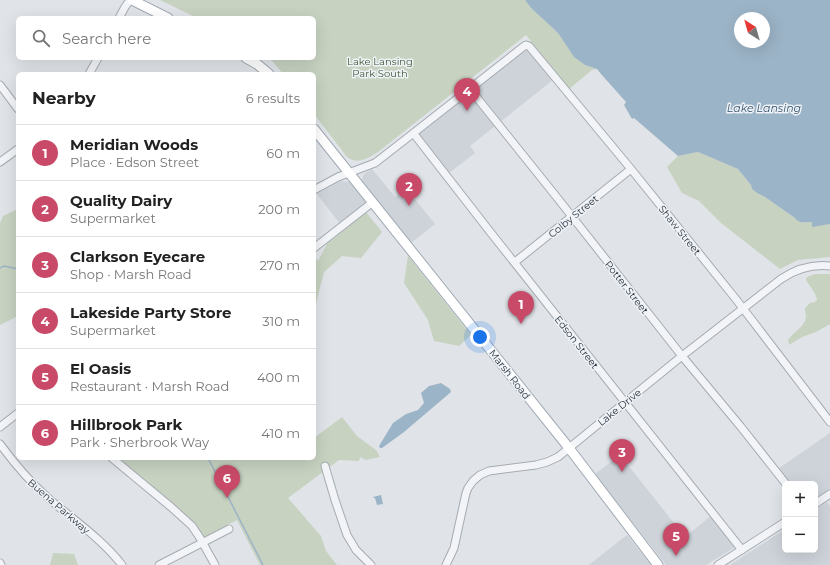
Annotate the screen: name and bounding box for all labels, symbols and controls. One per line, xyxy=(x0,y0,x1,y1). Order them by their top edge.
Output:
north arrow xyxy=(734,12,770,48)
search box xyxy=(16,16,316,60)
icon: search xyxy=(30,27,52,49)
text: Search here xyxy=(62,29,151,48)
park label: Lake Lansing Park South xyxy=(347,55,413,80)
pin: 4 xyxy=(454,78,480,111)
text: Nearby xyxy=(32,88,96,108)
text: 6 results xyxy=(246,90,300,106)
water label: Lake Lansing xyxy=(727,101,802,115)
text: Meridian Woods xyxy=(70,135,198,154)
text: 1 xyxy=(42,145,48,161)
text: 60 m xyxy=(266,145,300,161)
text: Place · Edson Street xyxy=(70,154,199,170)
pin: 2 xyxy=(396,173,422,206)
text: Quality Dairy xyxy=(70,191,172,210)
street label: Colby Street xyxy=(546,192,601,241)
text: 2 xyxy=(41,201,49,217)
text: 200 m xyxy=(258,201,300,217)
street label: Shaw Street xyxy=(656,203,704,258)
text: Supermarket xyxy=(70,210,156,226)
text: Clarkson Eyecare xyxy=(70,247,205,266)
text: 3 xyxy=(41,257,49,273)
text: 270 m xyxy=(259,257,300,273)
street label: Potter Street xyxy=(602,258,651,317)
text: Shop · Marsh Road xyxy=(70,266,192,282)
pin: 1 xyxy=(508,291,534,324)
text: Lakeside Party Store xyxy=(70,303,231,322)
text: 4 xyxy=(41,313,49,329)
text: 310 m xyxy=(262,313,300,329)
street label: Edson Street xyxy=(552,313,601,372)
text: Supermarket xyxy=(70,322,156,338)
your location xyxy=(470,327,490,347)
street label: Marsh Road xyxy=(486,347,533,402)
text: El Oasis xyxy=(70,359,131,378)
text: 5 xyxy=(41,369,49,385)
text: 400 m xyxy=(257,369,300,385)
text: Restaurant · Marsh Road xyxy=(70,378,229,394)
street label: Lake Drive xyxy=(595,386,644,429)
text: Hillbrook Park xyxy=(70,415,182,434)
text: 6 xyxy=(41,425,49,441)
text: 410 m xyxy=(261,425,300,441)
text: Park · Sherbrook Way xyxy=(70,434,209,450)
pin: 3 xyxy=(609,439,635,472)
pin: 6 xyxy=(214,465,240,498)
street label: Buena Parkway xyxy=(25,476,93,537)
map controls xyxy=(782,481,818,553)
button: + xyxy=(782,481,818,517)
button: − xyxy=(782,517,818,553)
pin: 5 xyxy=(663,523,689,556)

